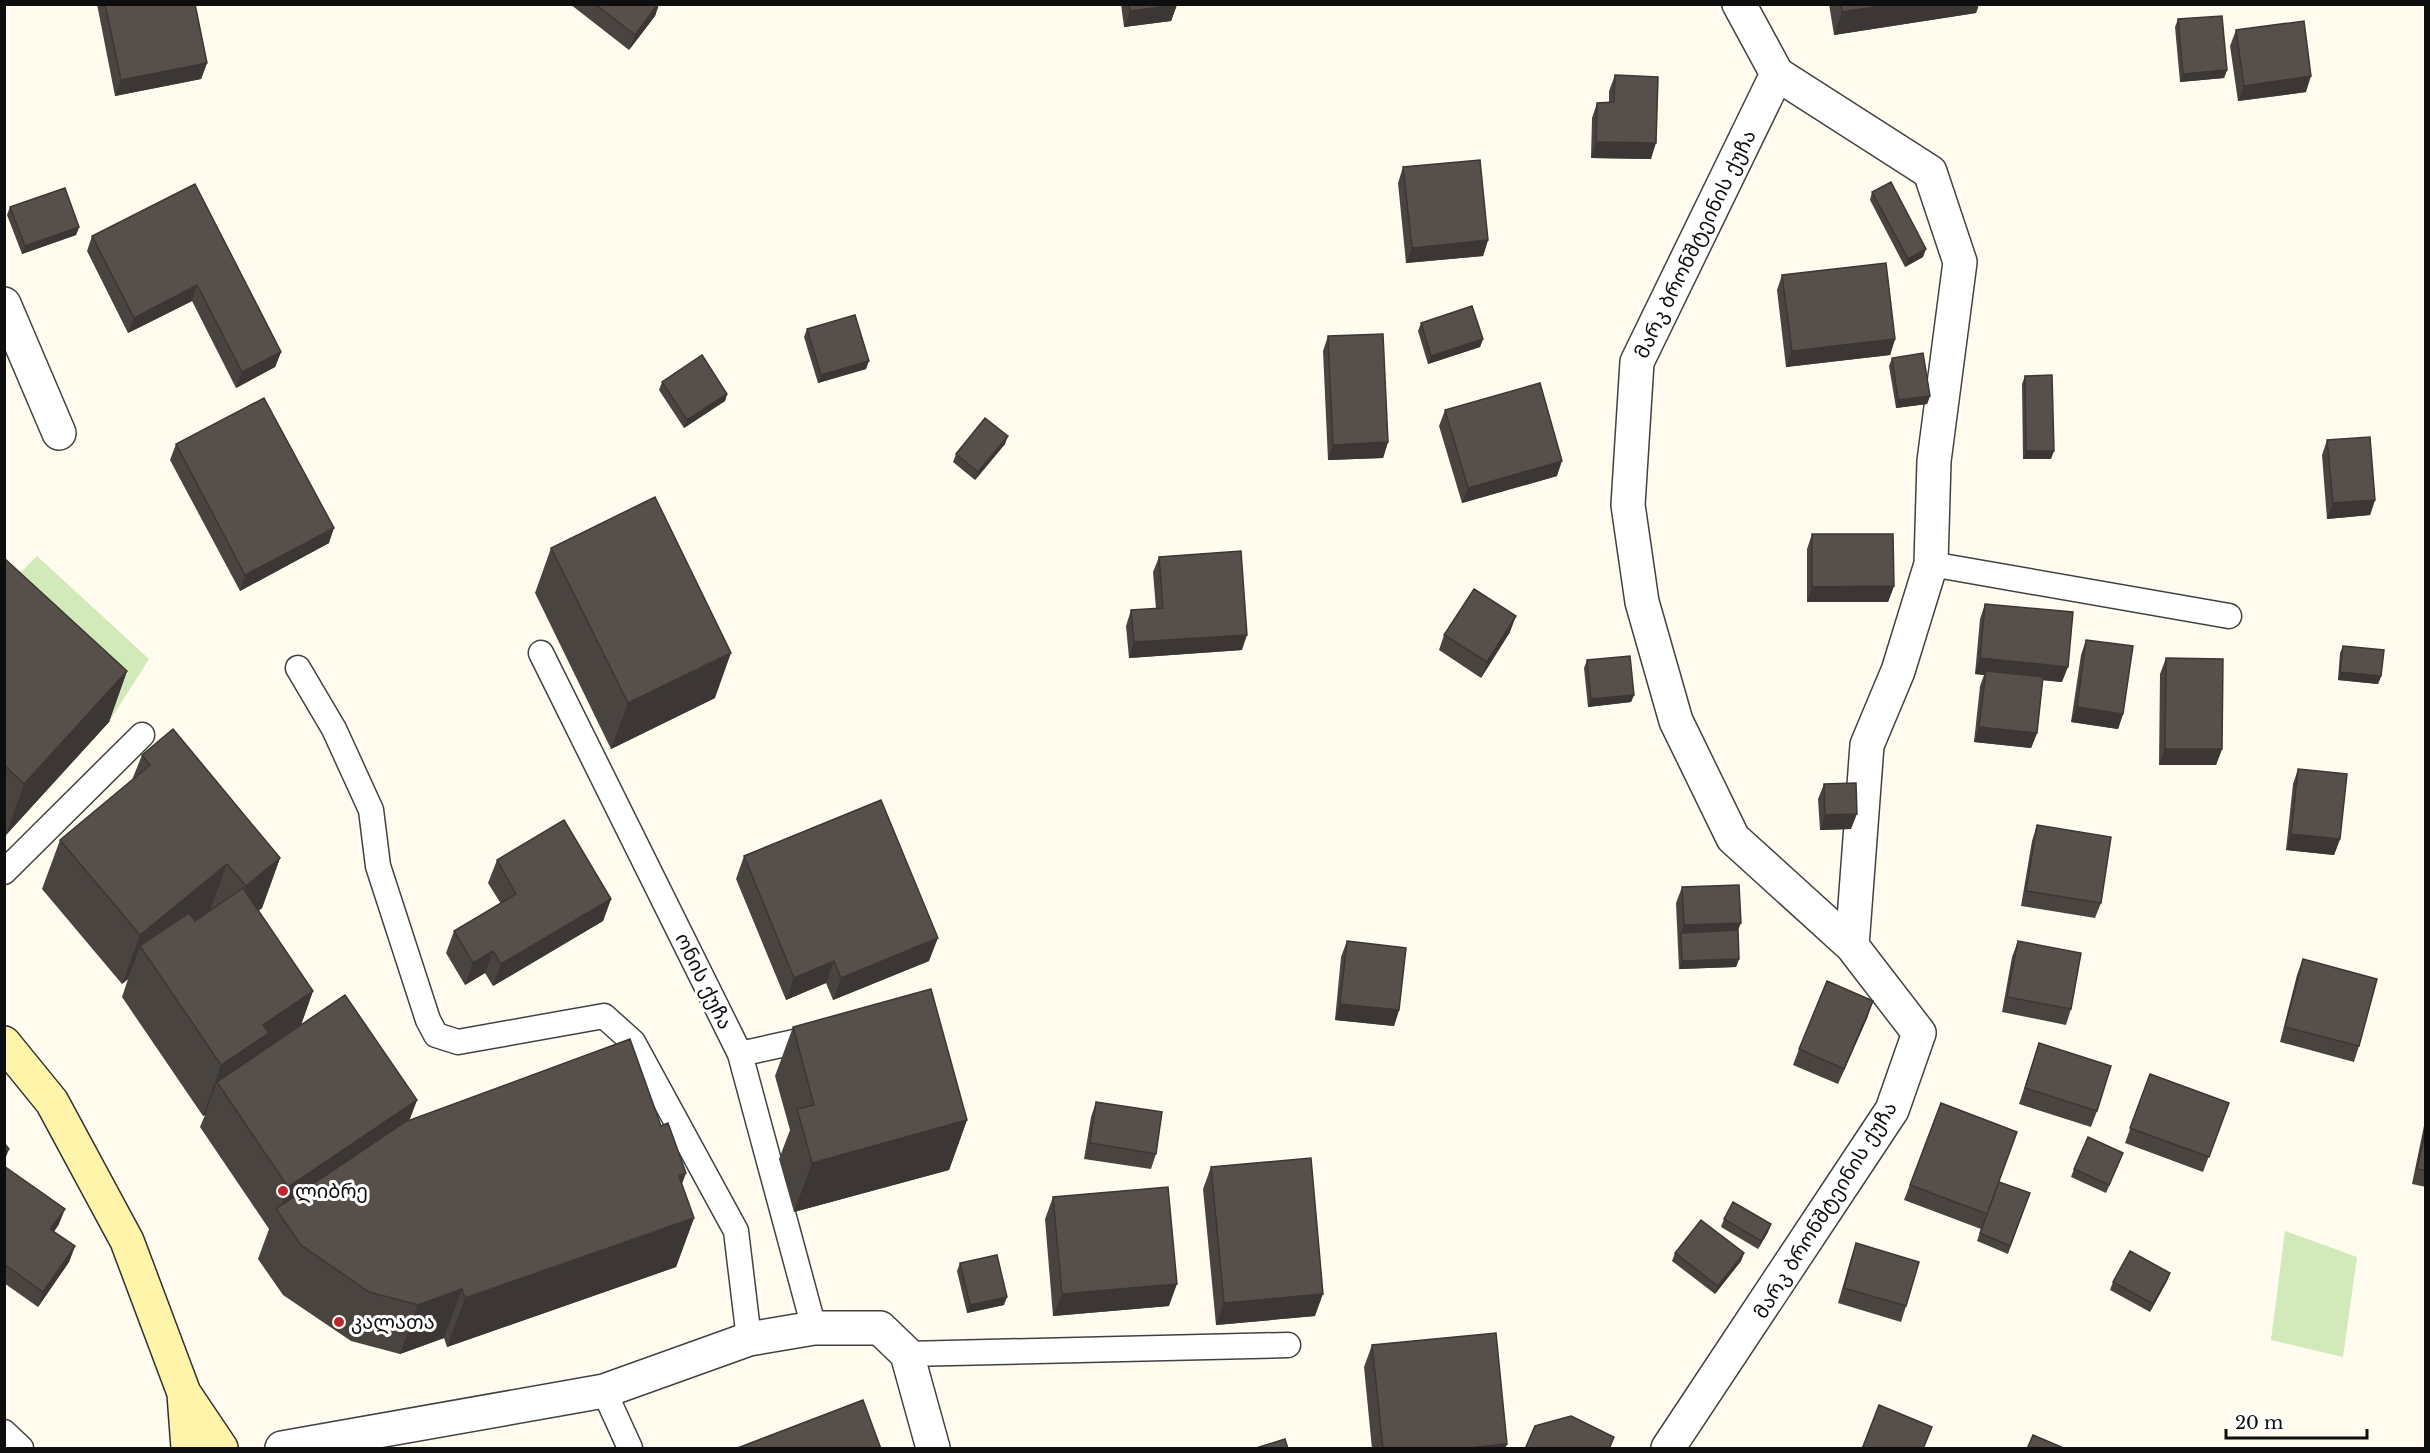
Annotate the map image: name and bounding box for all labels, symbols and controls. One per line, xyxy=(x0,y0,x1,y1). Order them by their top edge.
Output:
street label: მარკ ბრონშტეინის ქუჩა xyxy=(1629,126,1761,362)
street label: ონის ქუჩა xyxy=(670,929,738,1033)
street label: მარკ ბრონშტეინის ქუჩა xyxy=(1748,1097,1902,1323)
place label: ლიბრე xyxy=(295,1179,368,1204)
marker: ლიბრე xyxy=(276,1184,290,1198)
place label: კალათა xyxy=(351,1310,435,1335)
marker: კალათა xyxy=(332,1315,346,1329)
scale bar xyxy=(2226,1402,2367,1440)
text: 20 m xyxy=(2235,1412,2283,1434)

